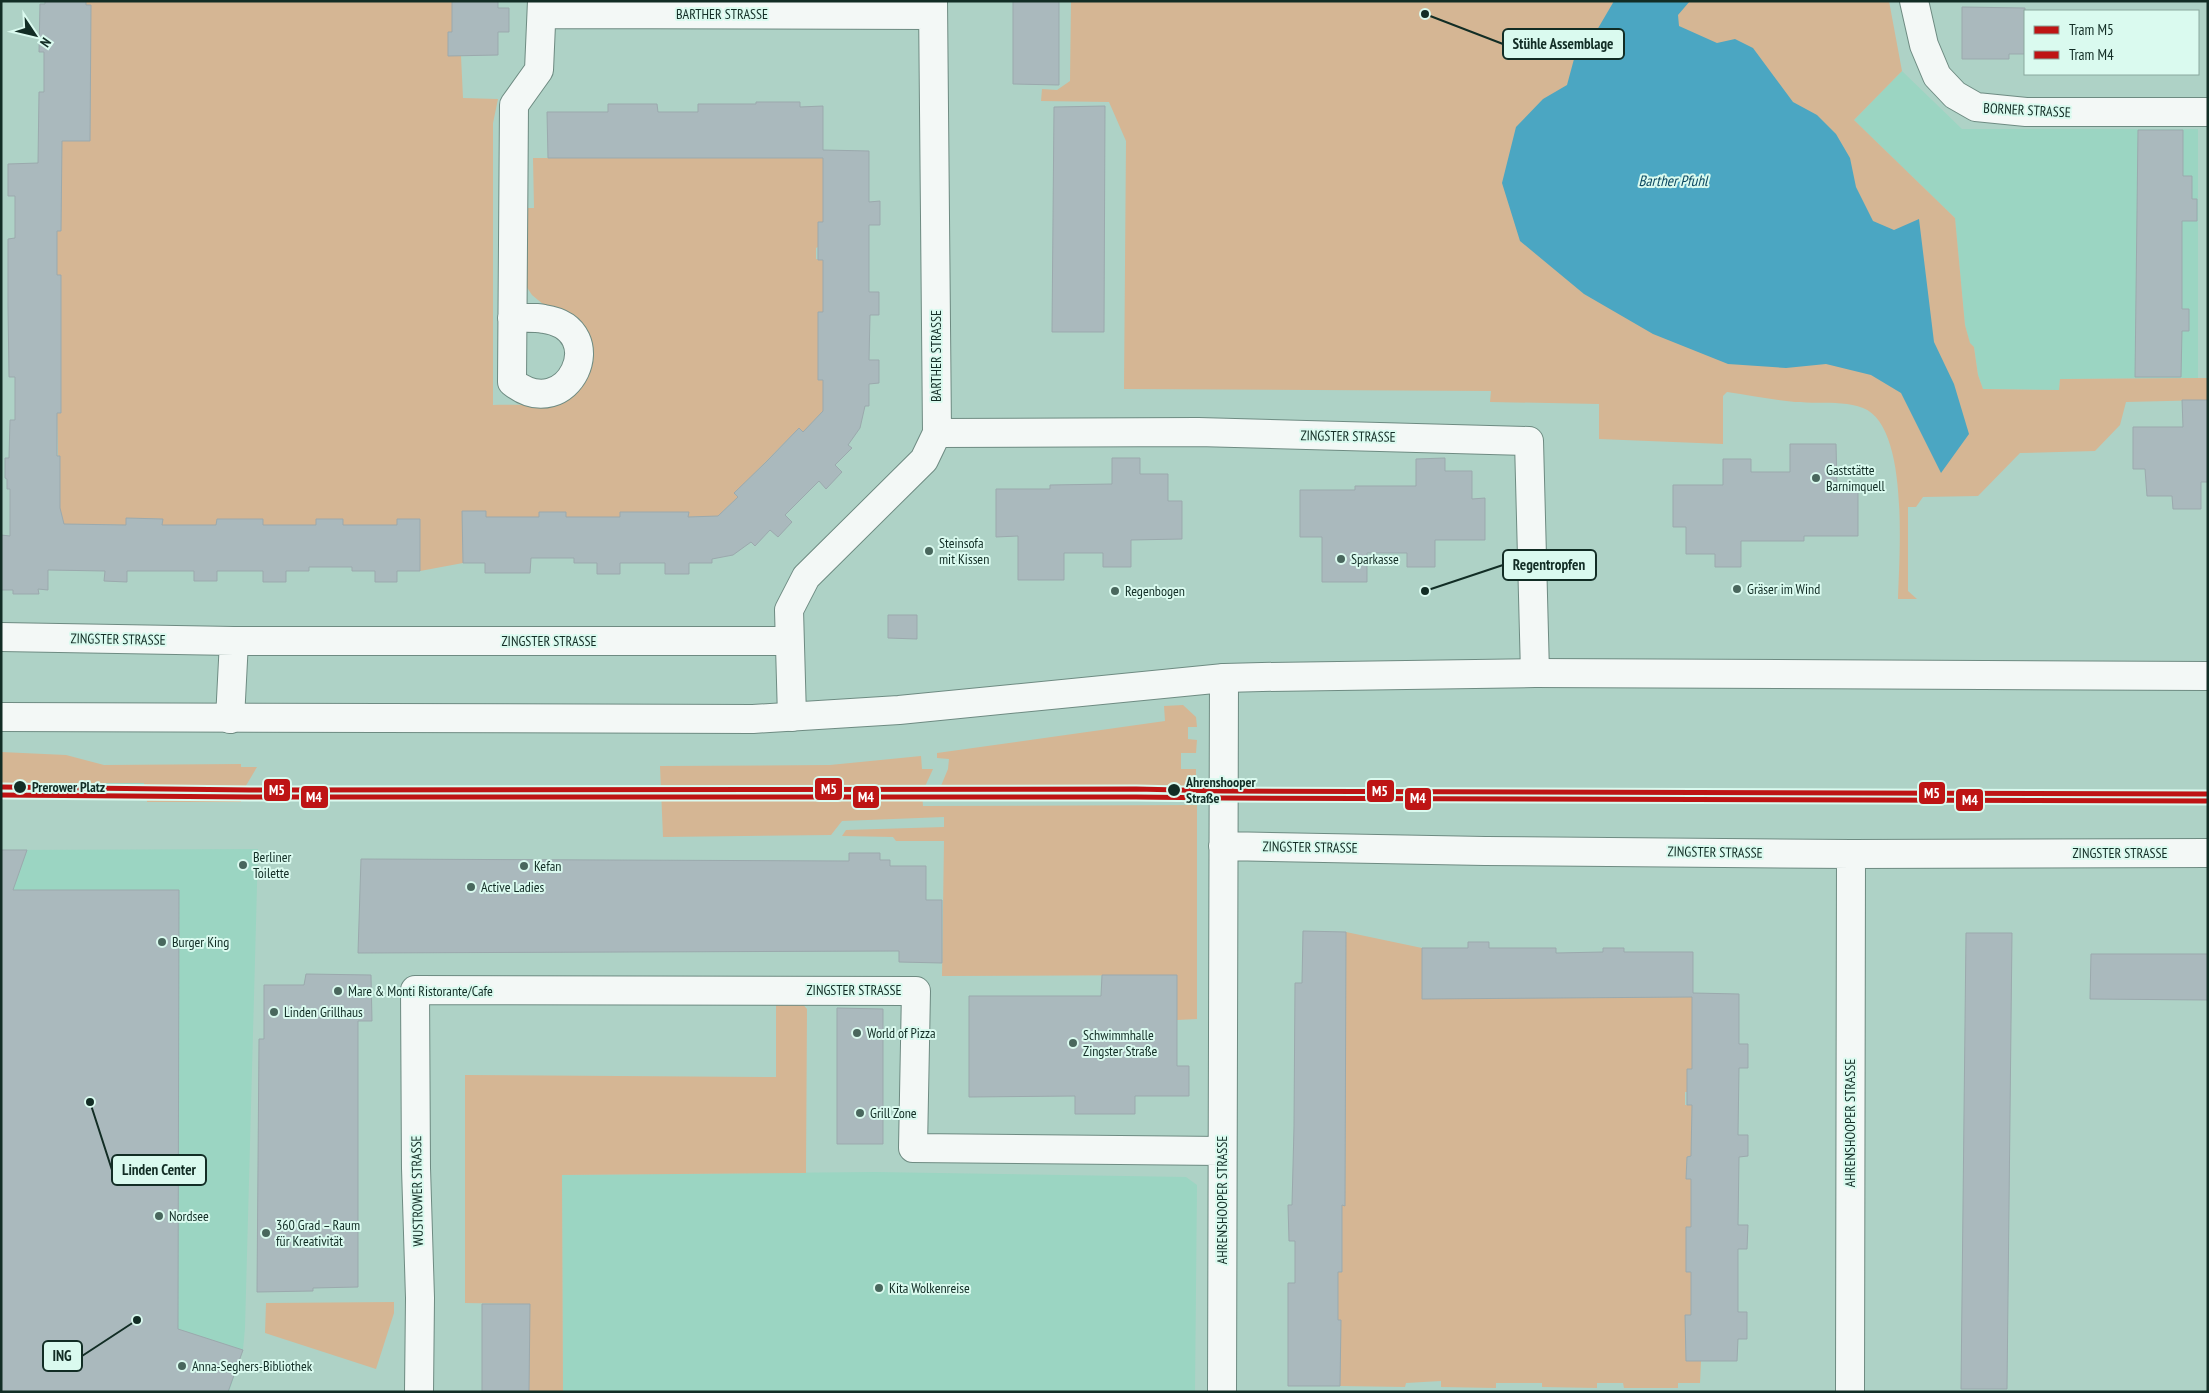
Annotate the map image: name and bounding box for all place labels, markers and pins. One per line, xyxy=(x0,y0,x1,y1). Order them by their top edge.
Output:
callout: Stühle Assemblage xyxy=(1503,29,1624,59)
place label: Gaststätte Barnimquell xyxy=(1826,461,1885,495)
marker: Gaststätte Barnimquell xyxy=(1810,472,1822,484)
place label: Steinsofa mit Kissen xyxy=(939,534,989,568)
marker: Steinsofa mit Kissen xyxy=(923,545,935,557)
place label: Sparkasse xyxy=(1351,550,1399,568)
callout: Regentropfen xyxy=(1503,550,1596,580)
marker: Sparkasse xyxy=(1335,553,1347,565)
place label: Gräser im Wind xyxy=(1747,580,1820,598)
place label: Regenbogen xyxy=(1125,582,1185,600)
marker: Gräser im Wind xyxy=(1731,583,1743,595)
marker: Regenbogen xyxy=(1109,585,1121,597)
place label: Ahrenshooper Straße xyxy=(1185,773,1257,807)
place label: Prerower Platz xyxy=(32,778,105,796)
marker: Prerower Platz xyxy=(12,779,28,795)
marker: Ahrenshooper Straße xyxy=(1166,782,1182,798)
place label: Berliner Toilette xyxy=(253,848,291,882)
place label: Kefan xyxy=(534,857,561,875)
marker: Berliner Toilette xyxy=(237,859,249,871)
marker: Kefan xyxy=(518,860,530,872)
place label: Active Ladies xyxy=(481,878,545,896)
marker: Active Ladies xyxy=(465,881,477,893)
place label: Burger King xyxy=(172,933,229,951)
marker: Burger King xyxy=(156,936,168,948)
place label: Mare & Monti Ristorante/Cafe xyxy=(348,982,493,1000)
marker: Mare & Monti Ristorante/Cafe xyxy=(332,985,344,997)
place label: Linden Grillhaus xyxy=(284,1003,363,1021)
marker: Linden Grillhaus xyxy=(268,1006,280,1018)
place label: World of Pizza xyxy=(867,1024,936,1042)
place label: Schwimmhalle Zingster Straße xyxy=(1083,1026,1158,1060)
marker: World of Pizza xyxy=(851,1027,863,1039)
marker: Schwimmhalle Zingster Straße xyxy=(1067,1037,1079,1049)
place label: Grill Zone xyxy=(870,1104,917,1122)
marker: Grill Zone xyxy=(854,1107,866,1119)
callout: Linden Center xyxy=(112,1155,206,1185)
place label: Nordsee xyxy=(169,1207,209,1225)
marker: Nordsee xyxy=(153,1210,165,1222)
place label: 360 Grad – Raum für Kreativität xyxy=(276,1216,360,1250)
marker: 360 Grad – Raum für Kreativität xyxy=(260,1227,272,1239)
place label: Kita Wolkenreise xyxy=(889,1279,970,1297)
marker: Kita Wolkenreise xyxy=(873,1282,885,1294)
callout: ING xyxy=(43,1341,82,1371)
place label: Anna-Seghers-Bibliothek xyxy=(192,1357,313,1375)
marker: Anna-Seghers-Bibliothek xyxy=(176,1360,188,1372)

